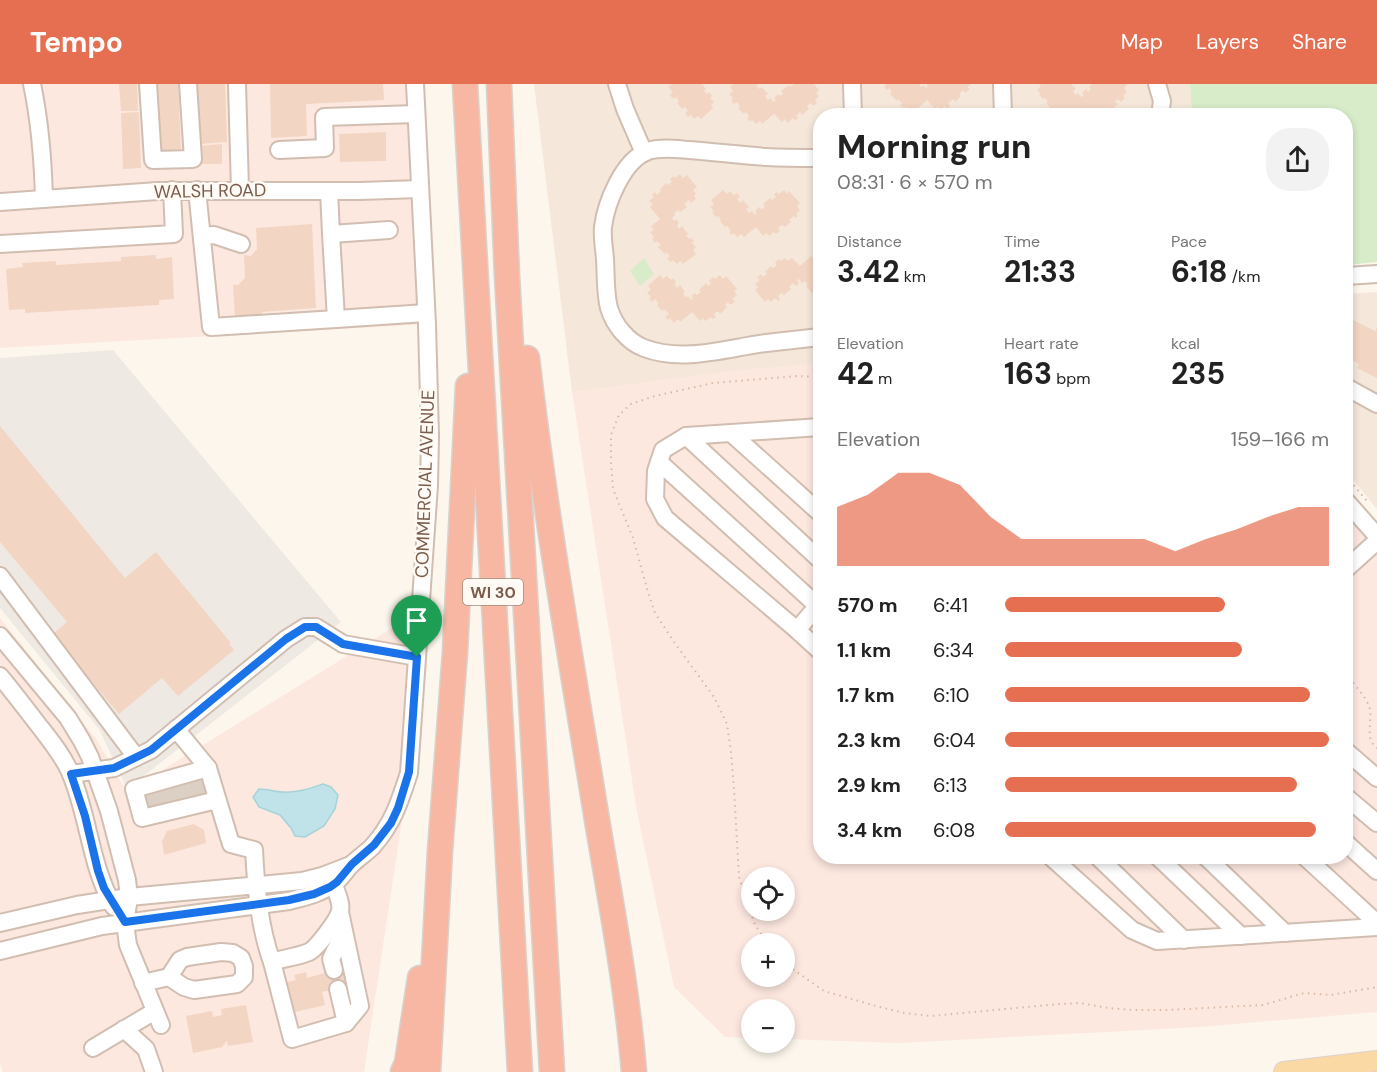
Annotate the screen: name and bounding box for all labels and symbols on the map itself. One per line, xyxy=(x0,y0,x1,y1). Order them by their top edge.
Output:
street label: WALSH ROAD xyxy=(153,178,267,204)
street label: COMMERCIAL AVENUE xyxy=(410,390,440,578)
road number: WI 30 xyxy=(463,579,523,605)
pin xyxy=(391,595,442,657)

